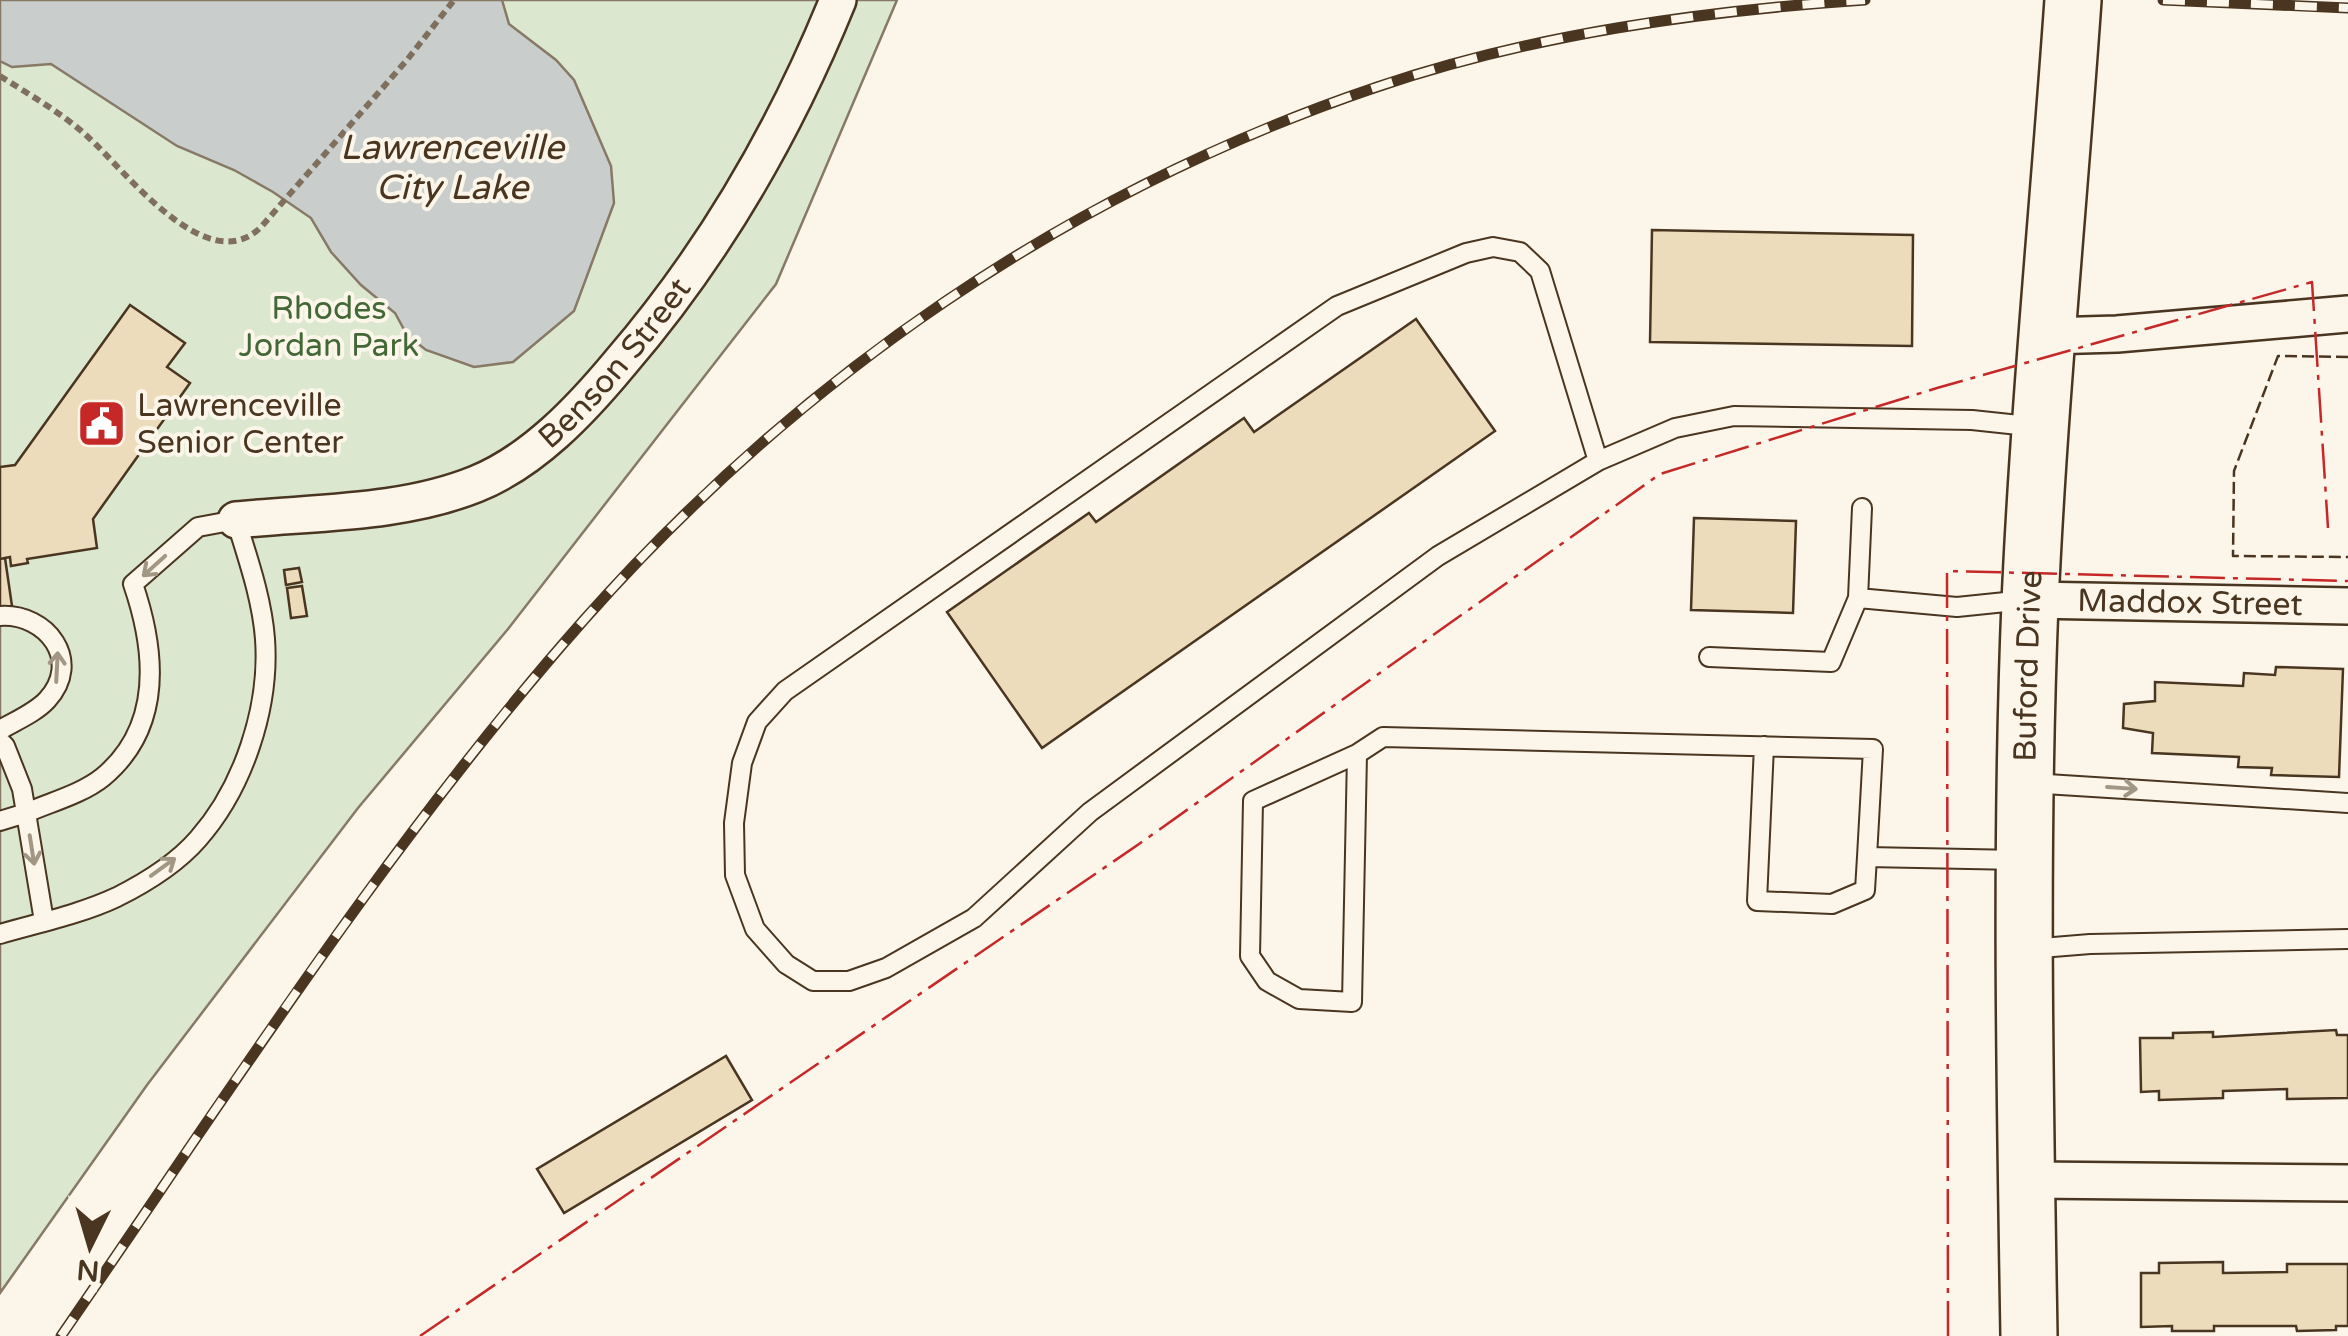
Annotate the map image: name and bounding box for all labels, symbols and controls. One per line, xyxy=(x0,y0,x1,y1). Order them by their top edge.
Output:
water label: Lawrenceville City Lake xyxy=(340,127,566,209)
street label: Benson Street xyxy=(531,271,699,457)
park label: Rhodes Jordan Park xyxy=(239,290,419,365)
place label: Lawrenceville Senior Center xyxy=(137,387,344,462)
public building icon: Lawrenceville Senior Center xyxy=(76,398,128,450)
one-way arrow xyxy=(142,554,167,577)
street label: Buford Drive xyxy=(2006,570,2051,762)
street label: Maddox Street xyxy=(2077,582,2303,624)
one-way arrow xyxy=(48,651,67,684)
one-way arrow xyxy=(2105,779,2137,798)
one-way arrow xyxy=(23,834,42,866)
one-way arrow xyxy=(149,857,177,878)
north arrow xyxy=(40,1196,140,1296)
text: N xyxy=(75,1252,101,1288)

